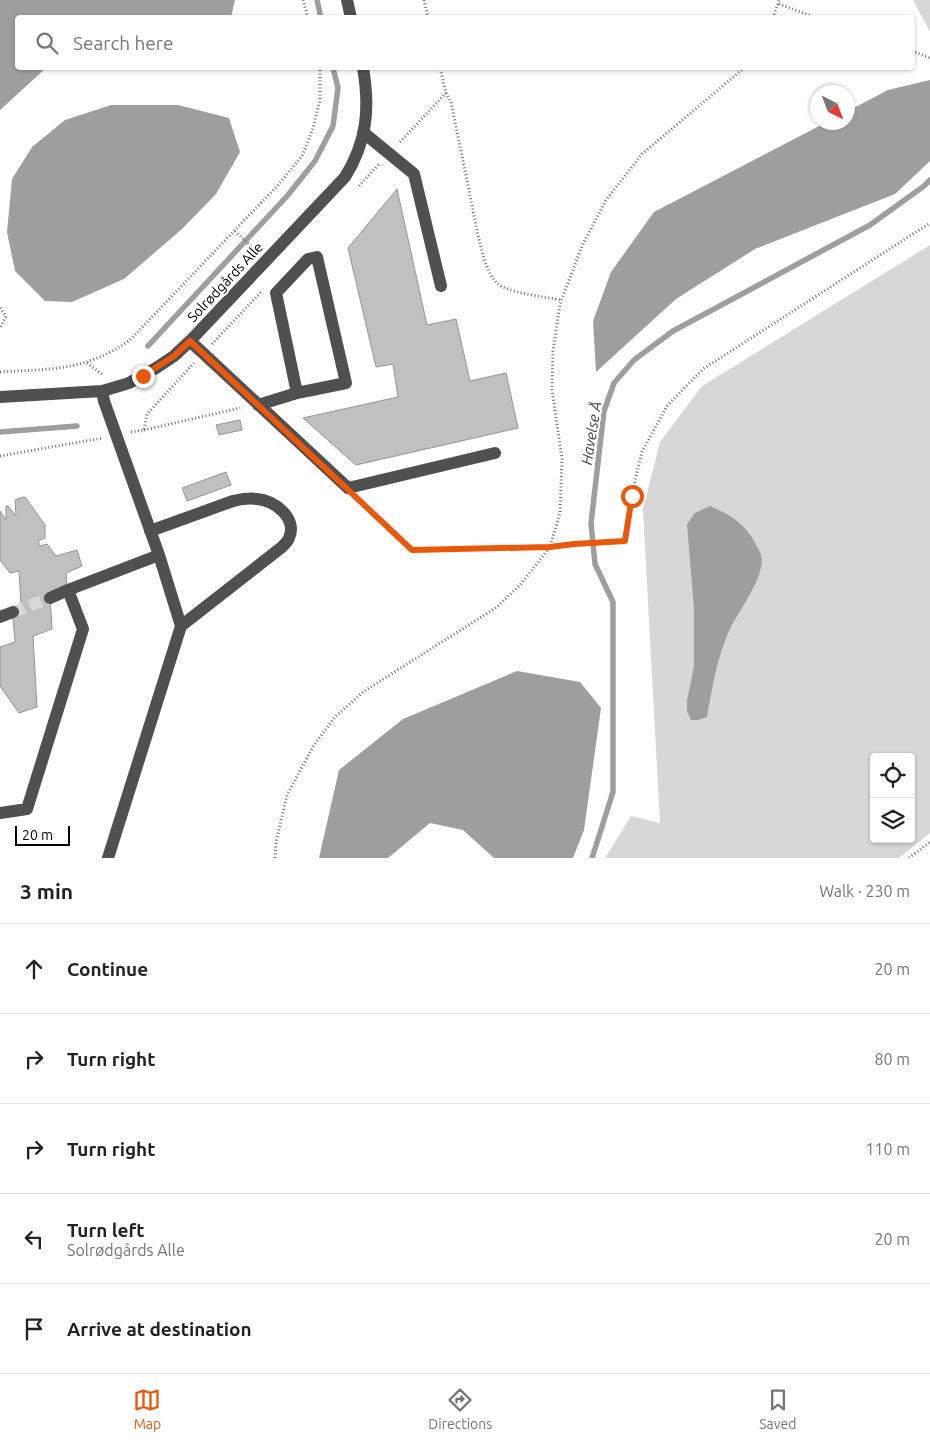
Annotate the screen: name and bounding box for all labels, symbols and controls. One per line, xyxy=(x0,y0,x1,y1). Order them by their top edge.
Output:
search box xyxy=(15,15,915,70)
icon: search xyxy=(33,29,61,57)
text: Search here xyxy=(73,32,173,54)
north arrow xyxy=(810,85,855,130)
street label: Solrødgårds Alle xyxy=(184,239,266,325)
route end xyxy=(132,365,155,388)
water label: Havelse Å xyxy=(578,400,604,466)
route start xyxy=(621,485,644,508)
map controls xyxy=(870,753,915,843)
button: locate xyxy=(870,753,915,798)
button: layers xyxy=(870,798,915,843)
scale bar xyxy=(15,823,70,846)
text: 20 m xyxy=(22,827,53,843)
text: 3 min xyxy=(20,879,73,903)
text: Walk · 230 m xyxy=(819,882,910,900)
icon: ahead xyxy=(20,955,48,983)
text: Continue xyxy=(67,958,148,980)
text: 20 m xyxy=(874,960,910,978)
icon: right xyxy=(20,1045,48,1073)
text: Turn right xyxy=(67,1048,155,1070)
text: 80 m xyxy=(874,1050,910,1068)
icon: right xyxy=(20,1135,48,1163)
text: Turn right xyxy=(67,1138,155,1160)
text: 110 m xyxy=(865,1140,910,1158)
text: Turn left xyxy=(67,1219,145,1241)
icon: left xyxy=(20,1225,48,1253)
text: 20 m xyxy=(874,1230,910,1248)
text: Solrødgårds Alle xyxy=(67,1241,185,1259)
icon: arrive xyxy=(20,1315,48,1343)
text: Arrive at destination xyxy=(67,1318,252,1340)
tab: Map xyxy=(133,1386,161,1432)
tab: Directions xyxy=(428,1386,492,1432)
tab: Saved xyxy=(759,1386,797,1432)

